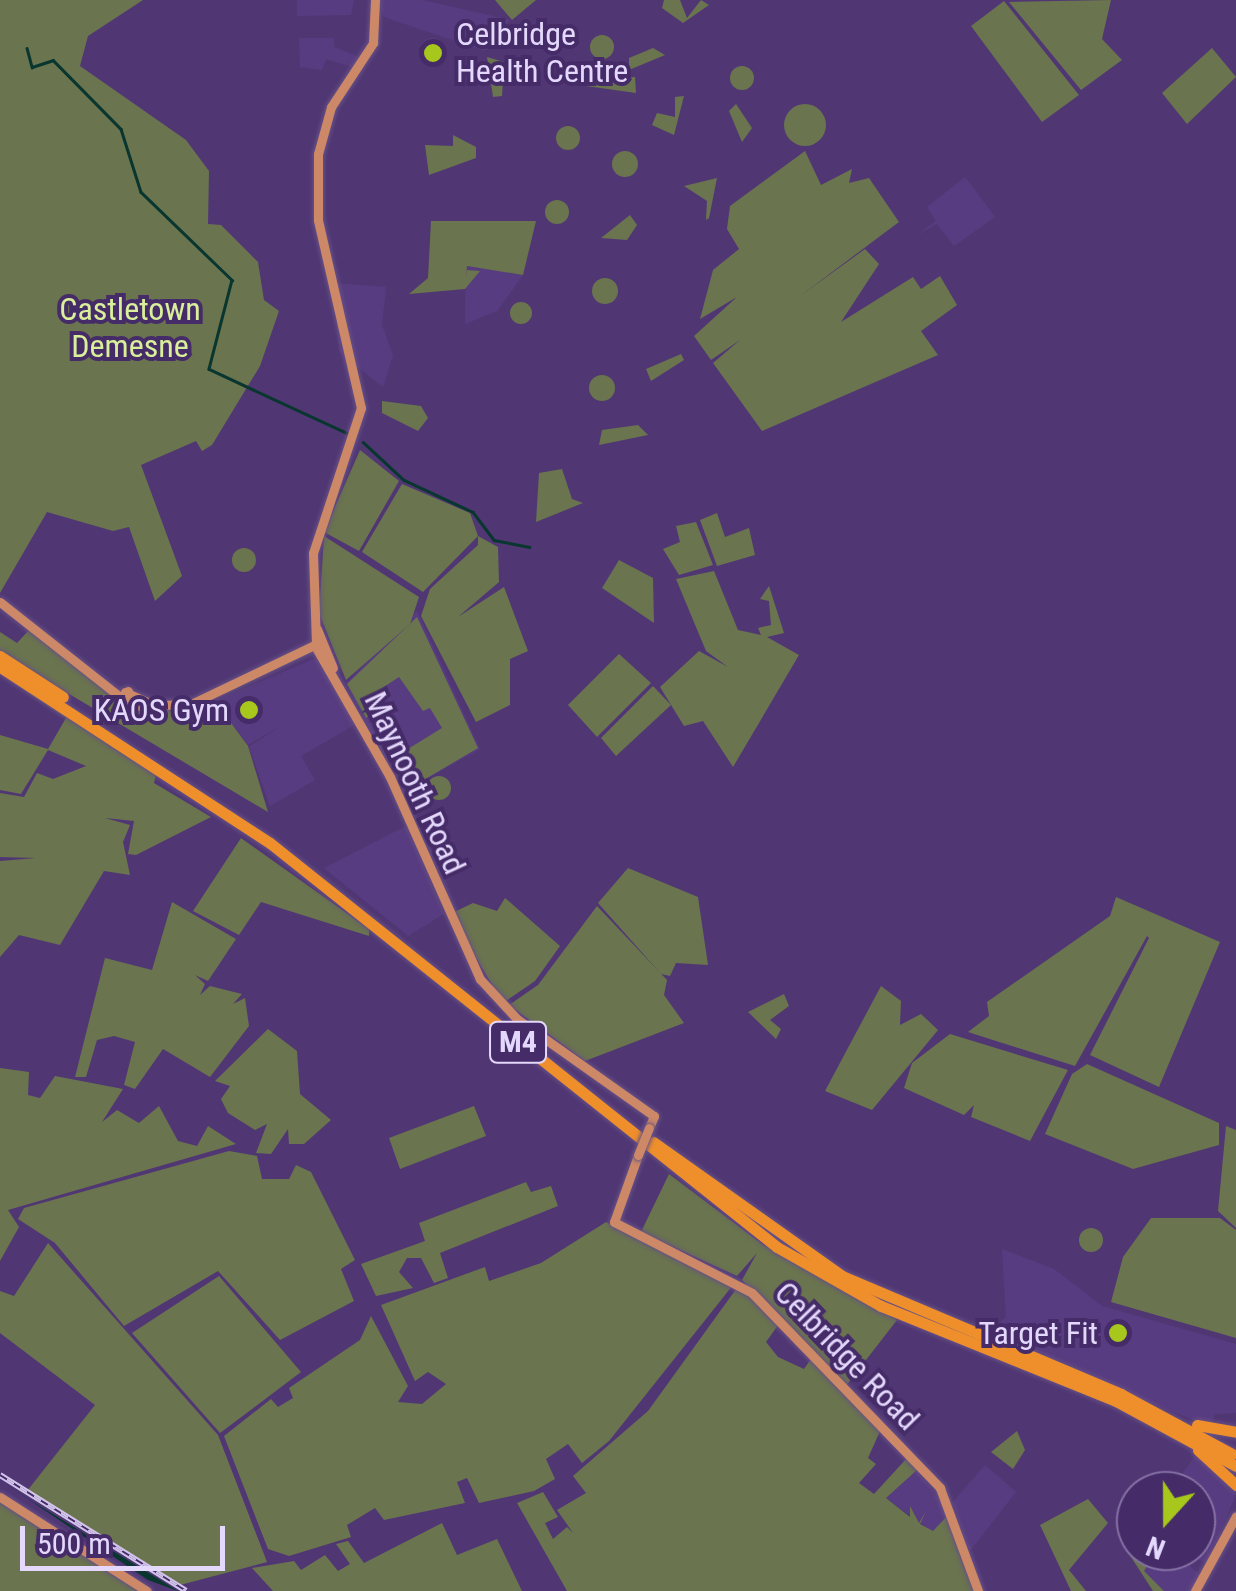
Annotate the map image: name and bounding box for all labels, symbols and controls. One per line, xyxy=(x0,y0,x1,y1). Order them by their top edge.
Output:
place label: Celbridge Health Centre xyxy=(456,16,628,91)
marker: Celbridge Health Centre xyxy=(420,40,446,66)
park label: Castletown Demesne xyxy=(59,291,201,366)
street label: Maynooth Road xyxy=(356,686,474,880)
place label: KAOS Gym xyxy=(94,691,229,729)
marker: KAOS Gym xyxy=(238,699,260,721)
road number: M4 xyxy=(488,1017,548,1067)
street label: Celbridge Road xyxy=(767,1274,927,1438)
place label: Target Fit xyxy=(979,1314,1098,1352)
marker: Target Fit xyxy=(1107,1322,1129,1344)
north arrow xyxy=(1116,1471,1216,1571)
scale bar xyxy=(25,1506,230,1568)
text: 500 m xyxy=(37,1526,111,1561)
text: N xyxy=(1142,1529,1170,1566)

